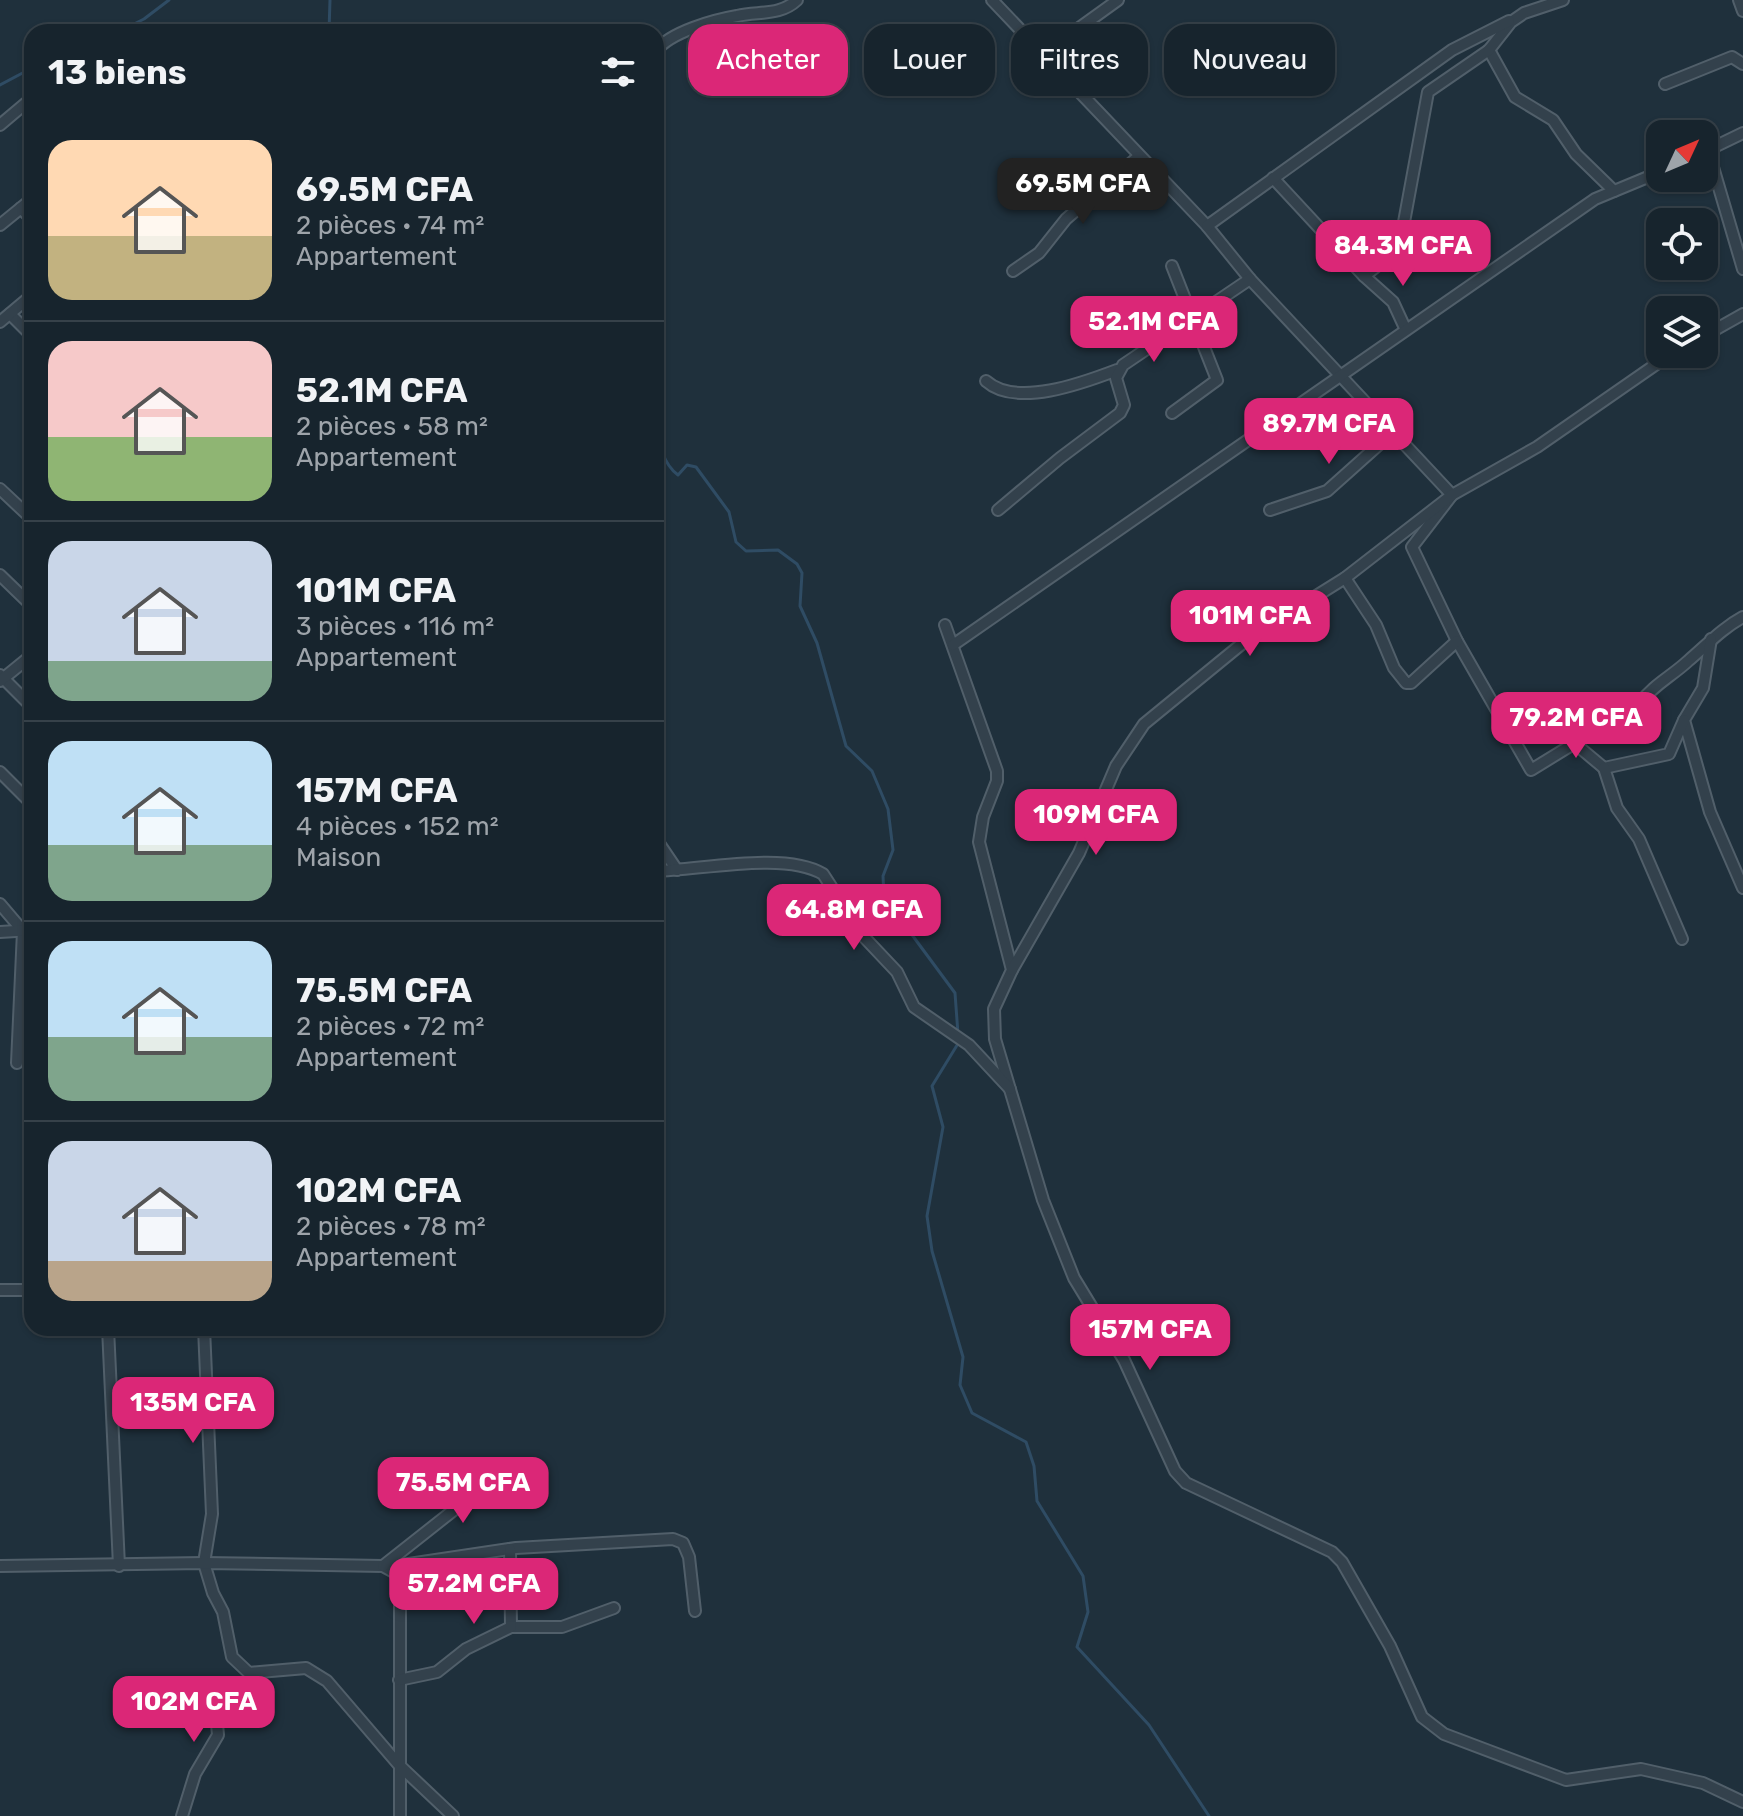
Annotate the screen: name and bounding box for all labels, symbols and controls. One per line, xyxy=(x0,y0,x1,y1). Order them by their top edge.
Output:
chip: Acheter xyxy=(688,24,848,96)
chip: Louer xyxy=(864,24,995,96)
chip: Filtres xyxy=(1011,24,1148,96)
chip: Nouveau xyxy=(1164,24,1335,96)
icon: filters xyxy=(596,50,640,94)
text: 13 biens xyxy=(48,52,187,93)
north arrow xyxy=(1646,120,1718,192)
map controls xyxy=(1646,120,1718,368)
pin: 69.5M CFA xyxy=(991,158,1175,226)
text: 69.5M CFA xyxy=(1015,168,1151,199)
text: 69.5M CFA xyxy=(296,169,473,210)
icon: home xyxy=(112,172,208,268)
button: locate xyxy=(1646,208,1718,280)
text: 2 pièces · 74 m² xyxy=(296,210,484,241)
pin: 84.3M CFA xyxy=(1311,220,1495,288)
text: 84.3M CFA xyxy=(1334,230,1472,261)
text: Appartement xyxy=(296,241,457,272)
pin: 52.1M CFA xyxy=(1062,296,1246,364)
button: layers xyxy=(1646,296,1718,368)
text: 52.1M CFA xyxy=(1088,306,1220,337)
text: 52.1M CFA xyxy=(296,370,468,411)
icon: home xyxy=(112,373,208,469)
pin: 89.7M CFA xyxy=(1237,398,1421,466)
text: 89.7M CFA xyxy=(1262,408,1396,439)
text: 2 pièces · 58 m² xyxy=(296,411,488,442)
text: Appartement xyxy=(296,442,457,473)
text: 101M CFA xyxy=(296,570,456,611)
icon: home xyxy=(112,573,208,669)
pin: 101M CFA xyxy=(1167,590,1333,658)
text: 101M CFA xyxy=(1189,600,1311,631)
text: 3 pièces · 116 m² xyxy=(296,611,494,642)
text: Appartement xyxy=(296,642,457,673)
pin: 79.2M CFA xyxy=(1484,692,1668,760)
text: 79.2M CFA xyxy=(1509,702,1643,733)
text: 157M CFA xyxy=(296,770,458,811)
icon: home xyxy=(112,773,208,869)
pin: 109M CFA xyxy=(1013,789,1179,857)
text: 109M CFA xyxy=(1033,799,1159,830)
text: 4 pièces · 152 m² xyxy=(296,811,499,842)
text: Maison xyxy=(296,842,381,873)
pin: 64.8M CFA xyxy=(762,884,946,952)
text: 64.8M CFA xyxy=(785,894,923,925)
text: 75.5M CFA xyxy=(296,970,472,1011)
icon: home xyxy=(112,973,208,1069)
text: 2 pièces · 72 m² xyxy=(296,1011,484,1042)
text: Appartement xyxy=(296,1042,457,1073)
text: 102M CFA xyxy=(296,1170,461,1211)
icon: home xyxy=(112,1173,208,1269)
text: 2 pièces · 78 m² xyxy=(296,1211,486,1242)
text: Appartement xyxy=(296,1242,457,1273)
pin: 157M CFA xyxy=(1067,1304,1233,1372)
text: 157M CFA xyxy=(1088,1314,1212,1345)
pin: 135M CFA xyxy=(110,1377,276,1445)
text: 135M CFA xyxy=(130,1387,256,1418)
pin: 75.5M CFA xyxy=(371,1457,555,1525)
text: 75.5M CFA xyxy=(396,1467,530,1498)
pin: 57.2M CFA xyxy=(382,1558,566,1626)
text: 57.2M CFA xyxy=(407,1568,541,1599)
pin: 102M CFA xyxy=(111,1676,277,1744)
text: 102M CFA xyxy=(131,1686,257,1717)

